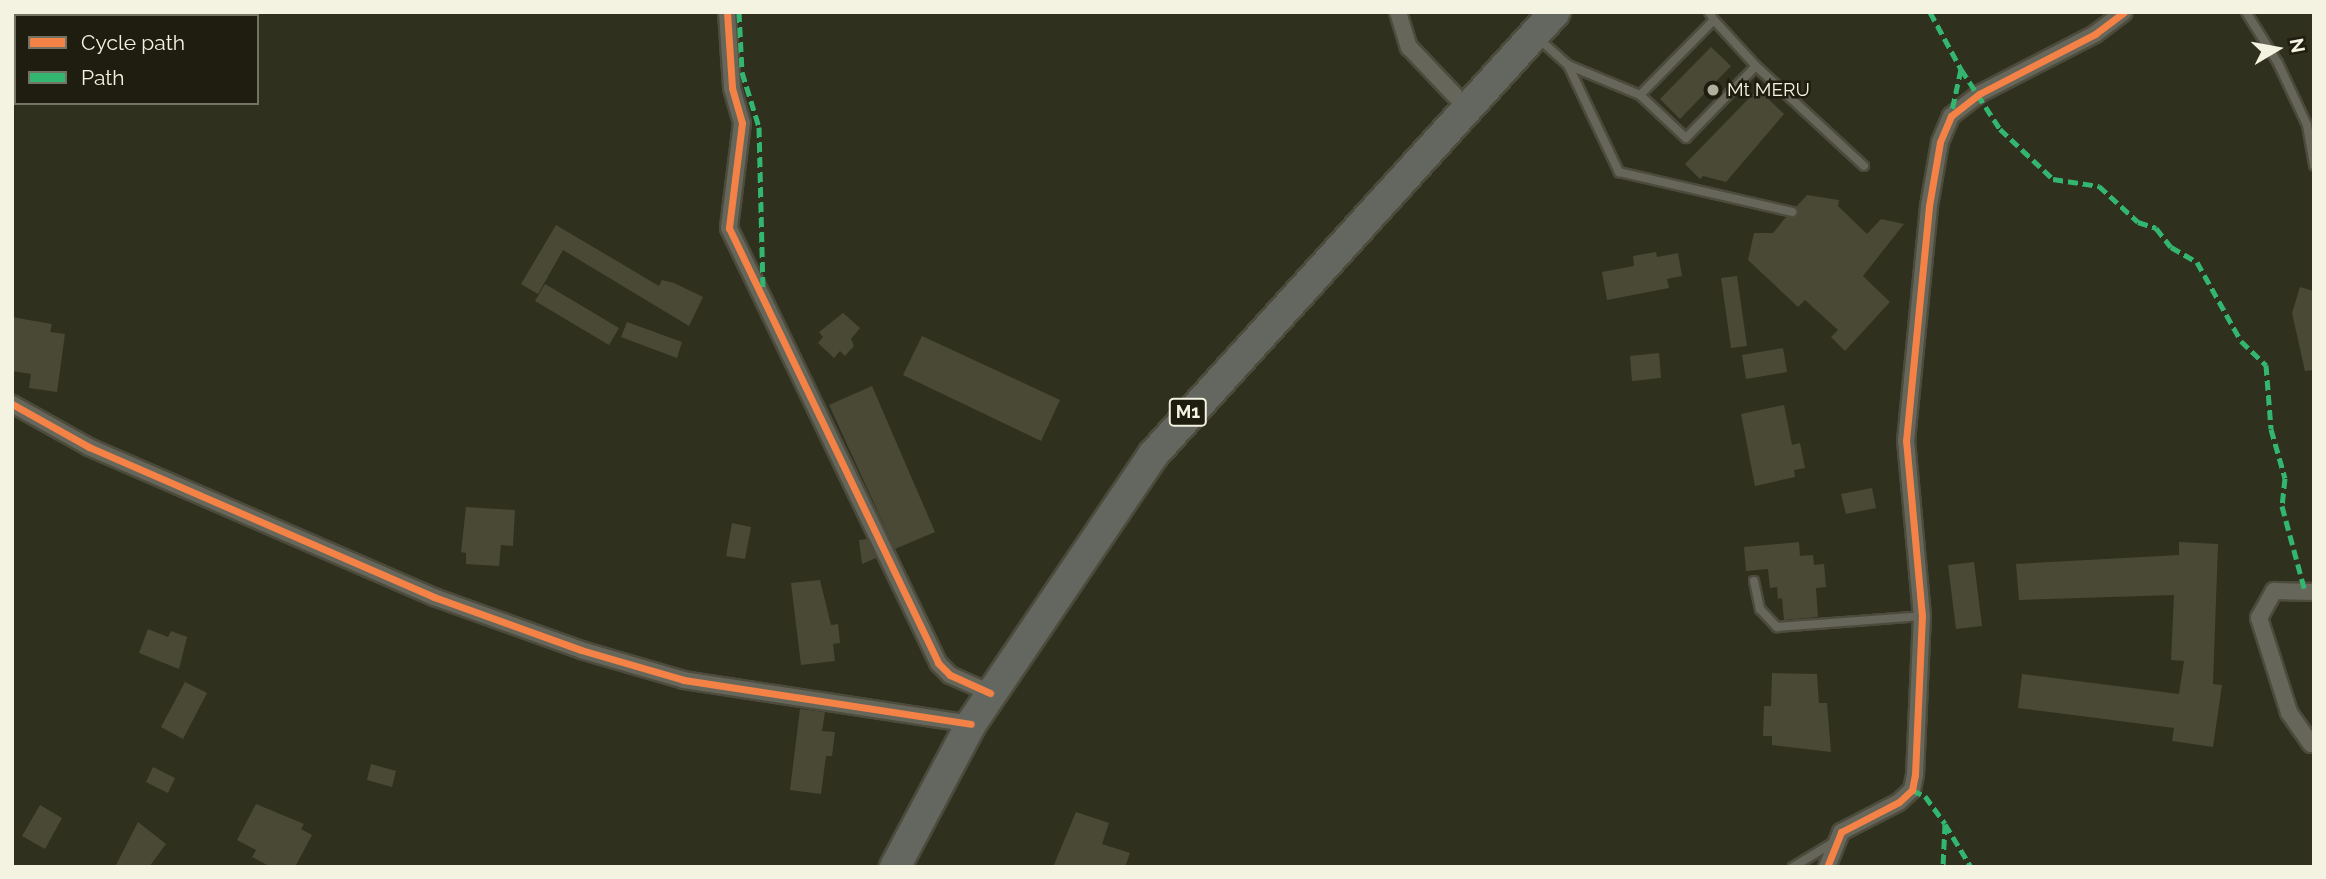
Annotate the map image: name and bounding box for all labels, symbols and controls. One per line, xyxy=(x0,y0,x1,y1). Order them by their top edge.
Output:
legend xyxy=(14,14,259,105)
north arrow xyxy=(2242,14,2312,84)
text: Cycle path xyxy=(81,30,185,55)
text: N xyxy=(2286,36,2310,54)
text: Path xyxy=(81,65,125,90)
place label: Mt MERU xyxy=(1727,79,1810,101)
marker: Mt MERU xyxy=(1705,82,1721,98)
road number: M1 xyxy=(1169,398,1207,426)

